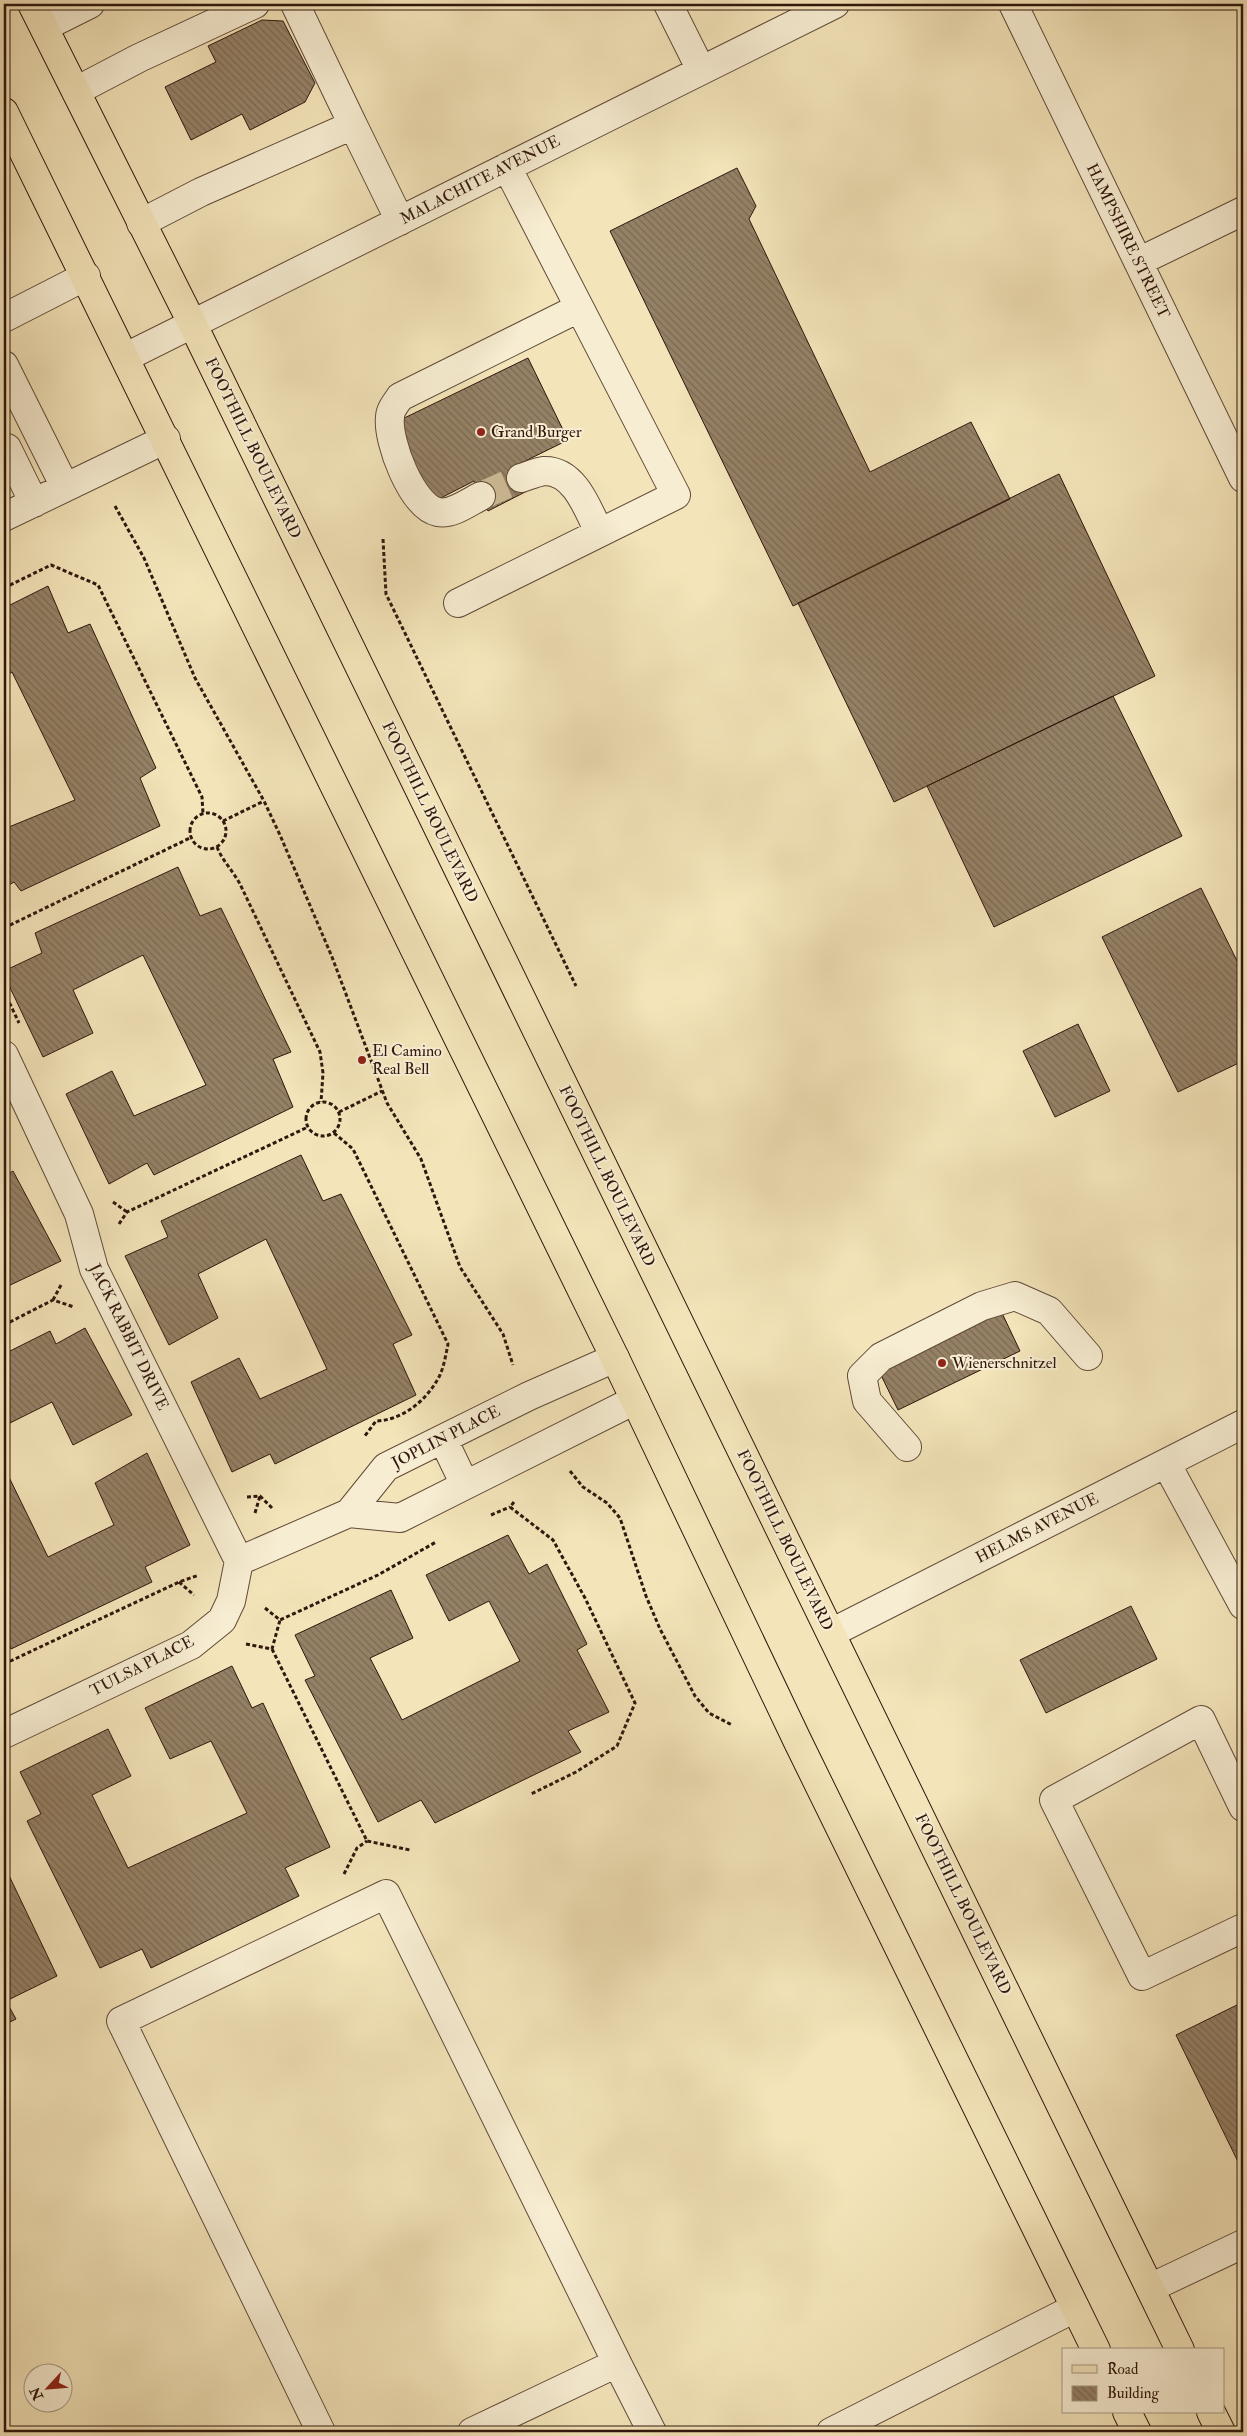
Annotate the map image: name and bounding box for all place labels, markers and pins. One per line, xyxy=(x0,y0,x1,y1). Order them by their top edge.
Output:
place label: Grand Burger xyxy=(491,422,582,442)
marker: Grand Burger xyxy=(475,426,487,438)
place label: El Camino Real Bell xyxy=(372,1041,442,1079)
marker: El Camino Real Bell xyxy=(356,1054,368,1066)
place label: Wienerschnitzel xyxy=(951,1353,1057,1373)
marker: Wienerschnitzel xyxy=(936,1357,948,1369)

